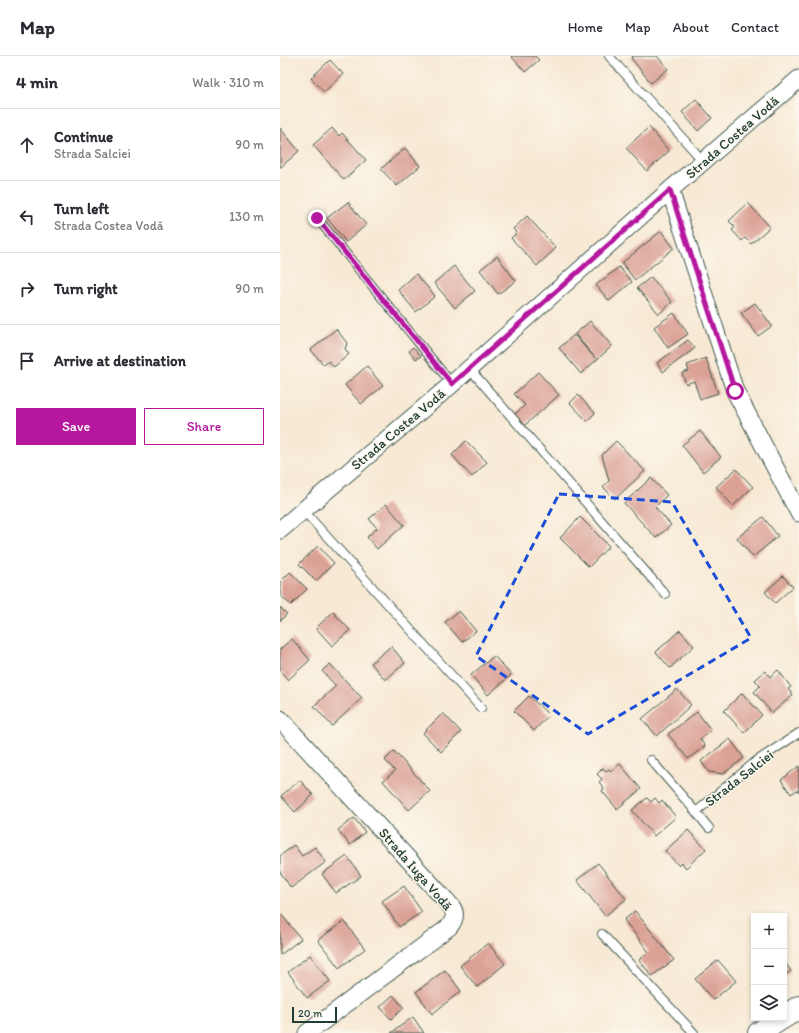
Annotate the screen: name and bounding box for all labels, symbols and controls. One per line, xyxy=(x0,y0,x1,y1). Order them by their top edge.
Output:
text: Map xyxy=(20,16,55,39)
text: Home xyxy=(568,19,603,36)
text: Map xyxy=(625,19,651,36)
text: About xyxy=(673,19,709,36)
text: Contact xyxy=(731,19,779,36)
text: 4 min xyxy=(16,72,58,92)
text: Walk · 310 m xyxy=(192,75,264,90)
street label: Strada Costea Vodă xyxy=(682,92,783,182)
text: Continue xyxy=(54,128,113,146)
icon: ahead xyxy=(16,134,38,156)
text: 90 m xyxy=(235,137,264,152)
text: Strada Salciei xyxy=(54,146,131,161)
text: Turn left xyxy=(54,200,109,218)
icon: left xyxy=(16,206,38,228)
text: 130 m xyxy=(229,209,264,224)
route end xyxy=(308,209,326,227)
text: Strada Costea Vodă xyxy=(54,218,164,233)
icon: right xyxy=(16,278,38,300)
text: Turn right xyxy=(54,280,118,298)
text: 90 m xyxy=(235,281,264,296)
icon: arrive xyxy=(16,350,38,372)
text: Arrive at destination xyxy=(54,352,186,370)
route start xyxy=(726,382,744,400)
street label: Strada Costea Vodă xyxy=(348,385,449,474)
button: Save xyxy=(16,408,136,445)
button: Share xyxy=(144,408,264,445)
street label: Strada Salciei xyxy=(702,746,777,811)
street label: Strada Iuga Vodă xyxy=(375,824,457,915)
map controls xyxy=(751,913,787,1021)
button: + xyxy=(751,913,787,949)
button: − xyxy=(751,949,787,985)
button: layers xyxy=(751,985,787,1021)
scale bar xyxy=(292,1005,337,1024)
text: 20 m xyxy=(298,1007,322,1020)

